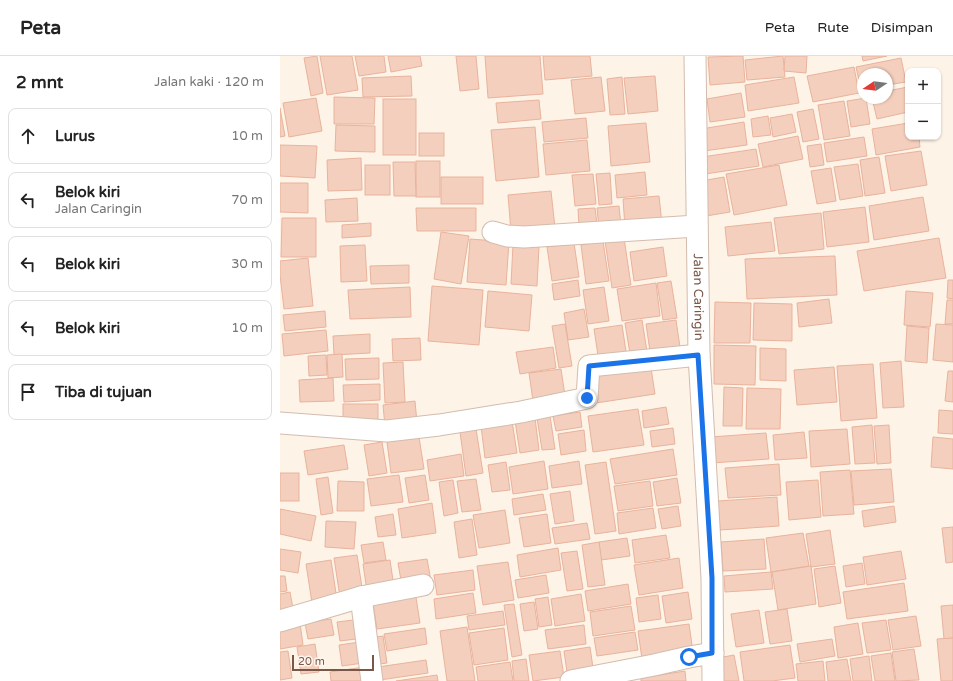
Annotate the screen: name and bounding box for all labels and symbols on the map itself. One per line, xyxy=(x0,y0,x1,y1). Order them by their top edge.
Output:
north arrow xyxy=(857,68,893,104)
street label: Jalan Caringin xyxy=(690,253,707,341)
route end xyxy=(578,389,596,407)
route start xyxy=(680,648,698,666)
scale bar xyxy=(292,653,374,672)

